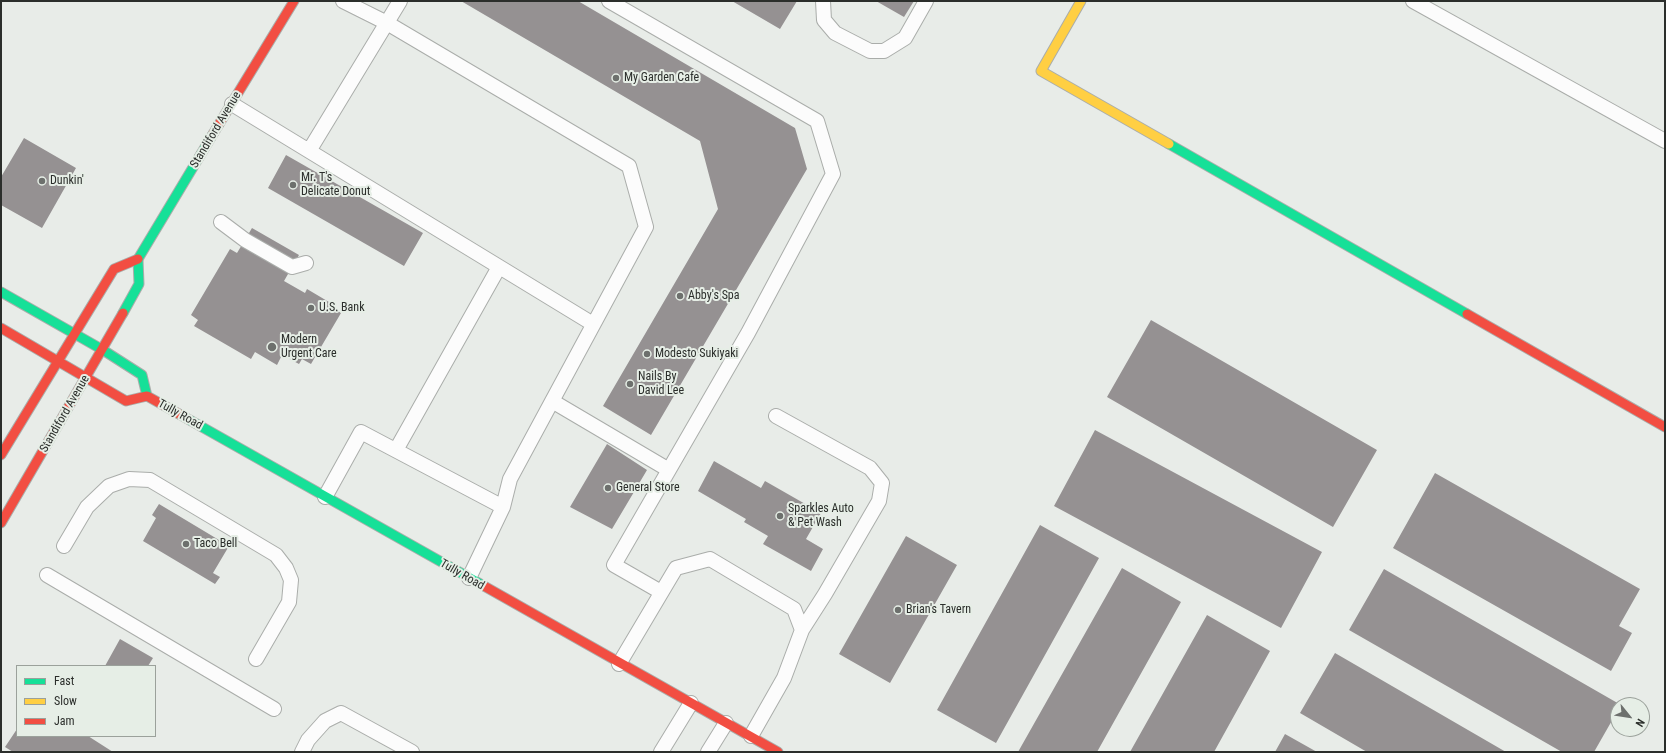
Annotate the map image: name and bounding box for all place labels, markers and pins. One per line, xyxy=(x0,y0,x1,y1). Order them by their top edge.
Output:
place label: My Garden Cafe xyxy=(624,71,699,85)
marker: My Garden Cafe xyxy=(611,73,621,83)
place label: Mr. T's Delicate Donut xyxy=(301,171,370,199)
place label: Dunkin' xyxy=(50,174,84,188)
marker: Dunkin' xyxy=(37,176,47,186)
marker: Mr. T's Delicate Donut xyxy=(288,180,298,190)
place label: Abby's Spa xyxy=(688,289,740,303)
marker: Abby's Spa xyxy=(675,291,685,301)
place label: U.S. Bank xyxy=(319,301,365,315)
marker: U.S. Bank xyxy=(306,303,316,313)
place label: Modern Urgent Care xyxy=(281,333,337,361)
marker: Modern Urgent Care xyxy=(266,341,278,353)
place label: Modesto Sukiyaki xyxy=(655,347,738,361)
marker: Modesto Sukiyaki xyxy=(642,349,652,359)
place label: Nails By David Lee xyxy=(638,370,684,398)
marker: Nails By David Lee xyxy=(625,379,635,389)
place label: General Store xyxy=(616,481,680,495)
marker: General Store xyxy=(603,483,613,493)
place label: Sparkles Auto & Pet Wash xyxy=(788,502,854,530)
marker: Sparkles Auto & Pet Wash xyxy=(775,511,785,521)
place label: Taco Bell xyxy=(194,537,237,551)
marker: Taco Bell xyxy=(181,539,191,549)
place label: Brian's Tavern xyxy=(906,603,971,617)
marker: Brian's Tavern xyxy=(893,605,903,615)

